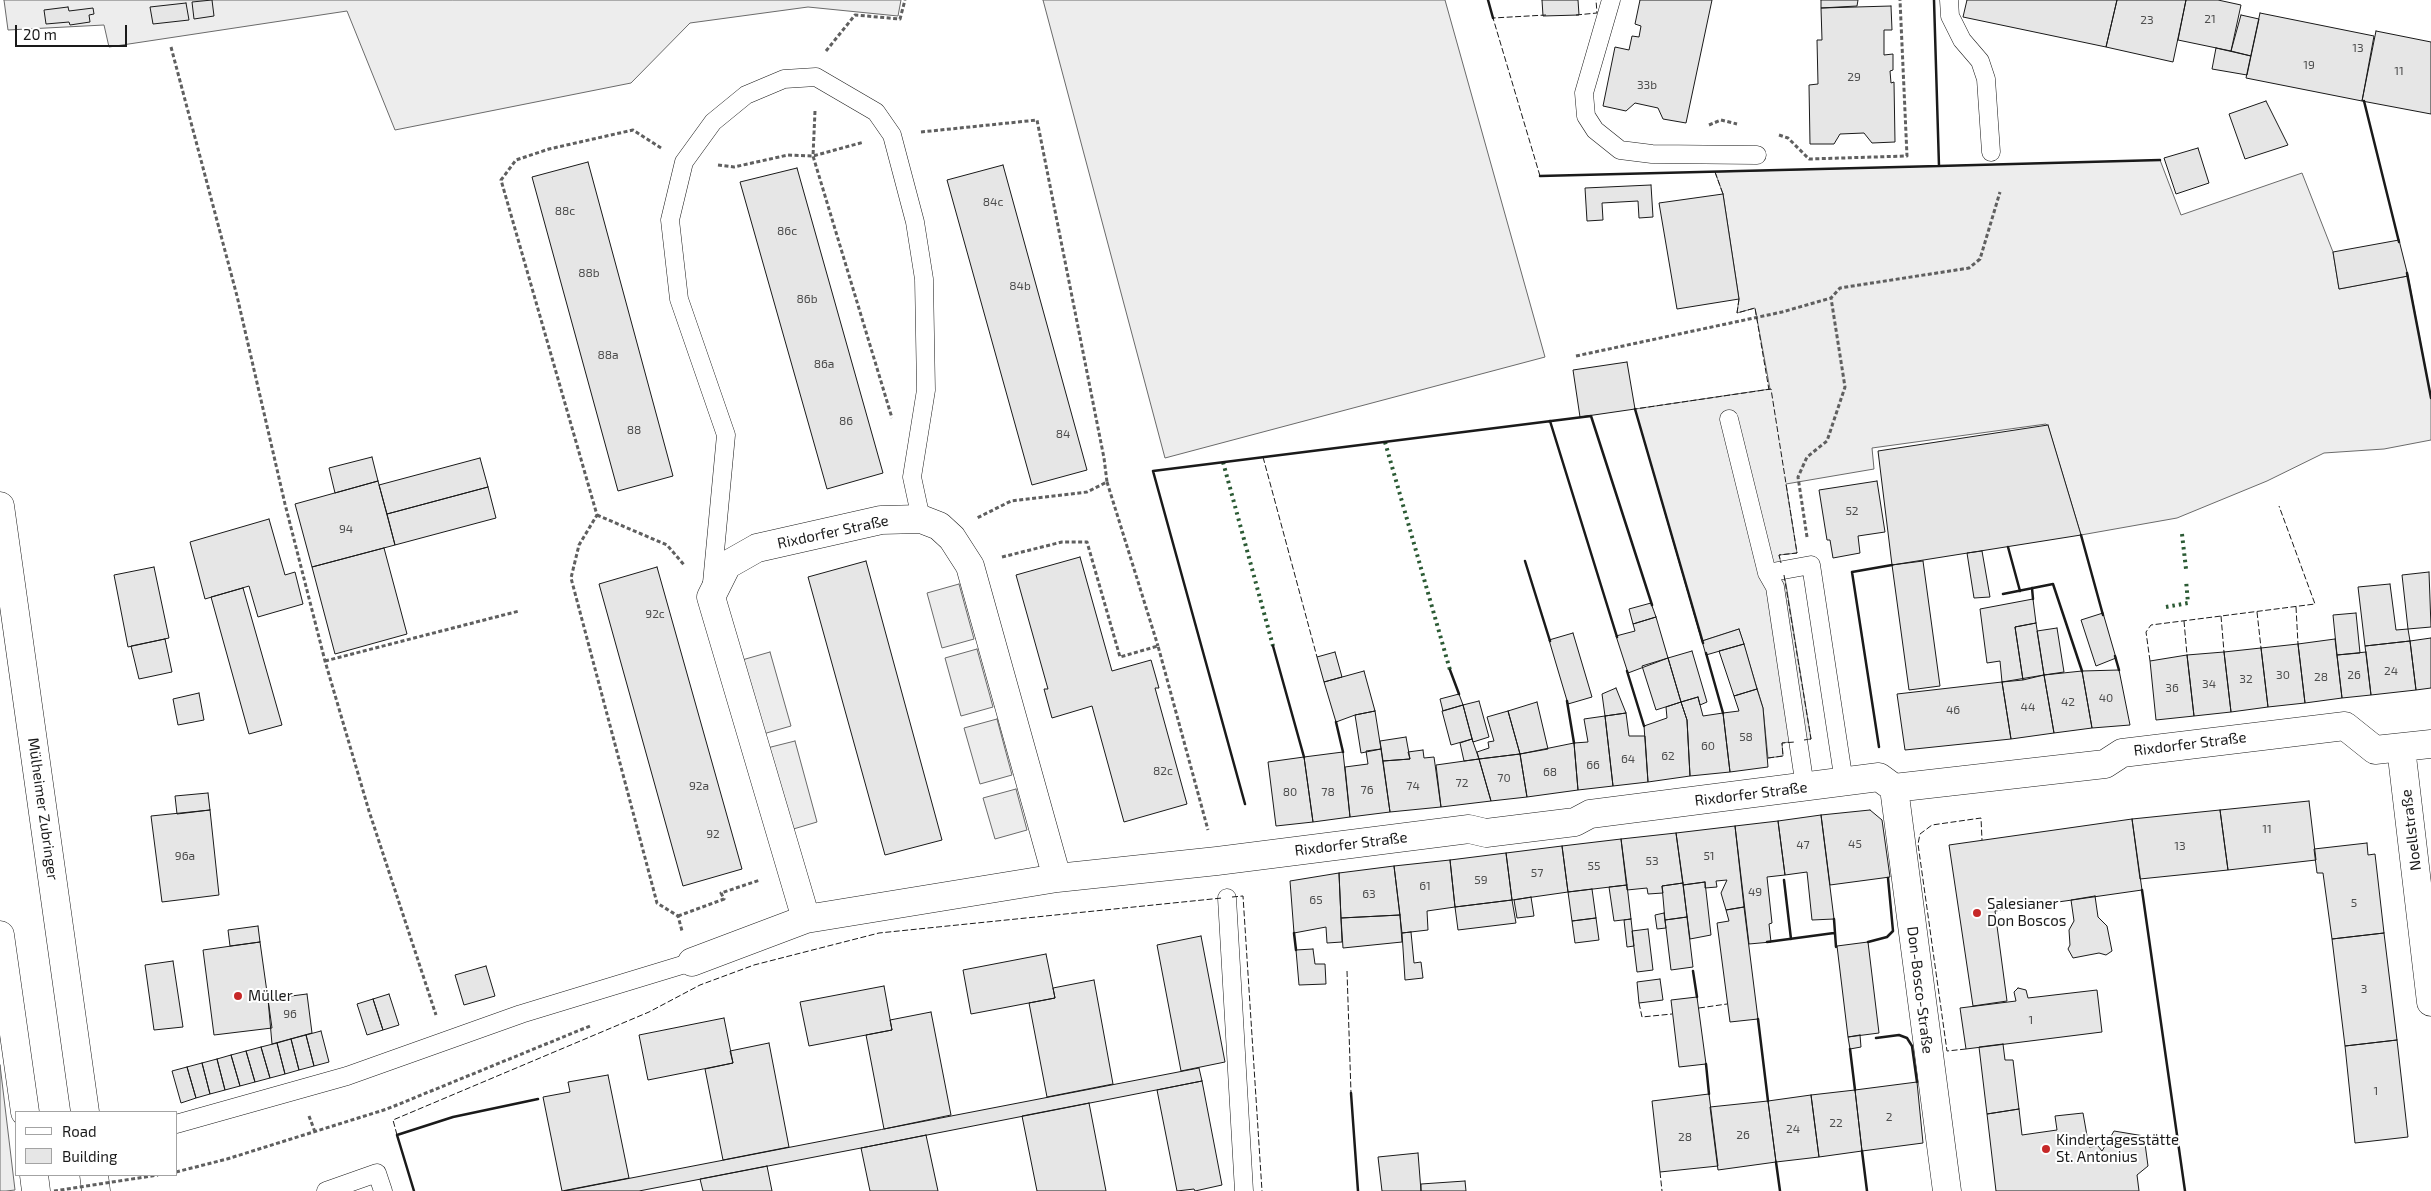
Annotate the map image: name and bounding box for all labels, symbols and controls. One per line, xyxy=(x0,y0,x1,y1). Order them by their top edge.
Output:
house number: 21 xyxy=(2204,12,2216,26)
house number: 23 xyxy=(2140,13,2154,27)
scale bar xyxy=(18,15,130,47)
text: 20 m xyxy=(23,25,57,43)
house number: 13 xyxy=(2352,41,2364,55)
house number: 19 xyxy=(2303,58,2315,72)
house number: 11 xyxy=(2394,64,2404,78)
house number: 29 xyxy=(1847,70,1861,84)
house number: 33b xyxy=(1637,78,1657,92)
house number: 84c xyxy=(983,195,1003,209)
house number: 88c xyxy=(555,204,575,218)
house number: 86c xyxy=(777,224,797,238)
house number: 88b xyxy=(578,266,600,280)
house number: 84b xyxy=(1009,279,1031,293)
house number: 86b xyxy=(797,292,817,306)
house number: 88a xyxy=(597,348,619,362)
house number: 86a xyxy=(814,357,834,371)
house number: 86 xyxy=(839,414,853,428)
house number: 88 xyxy=(627,423,641,437)
house number: 84 xyxy=(1056,427,1070,441)
house number: 52 xyxy=(1845,504,1859,518)
street label: Rixdorfer Straße xyxy=(776,511,890,553)
house number: 94 xyxy=(339,522,353,536)
house number: 92c xyxy=(645,607,665,621)
house number: 24 xyxy=(2384,664,2398,678)
house number: 30 xyxy=(2276,668,2290,682)
house number: 26 xyxy=(2347,668,2361,682)
house number: 28 xyxy=(2314,670,2328,684)
house number: 32 xyxy=(2239,672,2253,686)
house number: 34 xyxy=(2202,677,2216,691)
house number: 36 xyxy=(2165,681,2179,695)
house number: 40 xyxy=(2099,691,2113,705)
house number: 42 xyxy=(2061,695,2075,709)
house number: 44 xyxy=(2021,700,2035,714)
house number: 46 xyxy=(1946,703,1960,717)
street label: Rixdorfer Straße xyxy=(2133,728,2247,760)
house number: 58 xyxy=(1739,730,1753,744)
street label: Mülheimer Zubringer xyxy=(24,737,62,881)
house number: 60 xyxy=(1701,739,1715,753)
house number: 62 xyxy=(1661,749,1675,763)
house number: 64 xyxy=(1621,752,1635,766)
house number: 66 xyxy=(1586,758,1600,772)
house number: 82c xyxy=(1153,764,1173,778)
house number: 68 xyxy=(1543,765,1557,779)
house number: 70 xyxy=(1497,771,1511,785)
house number: 72 xyxy=(1456,776,1468,790)
street label: Rixdorfer Straße xyxy=(1694,778,1808,810)
house number: 92a xyxy=(689,779,709,793)
house number: 74 xyxy=(1406,779,1420,793)
house number: 76 xyxy=(1360,783,1374,797)
house number: 80 xyxy=(1283,785,1297,799)
house number: 78 xyxy=(1321,785,1335,799)
street label: Noellstraße xyxy=(2397,788,2425,872)
house number: 11 xyxy=(2262,822,2272,836)
house number: 92 xyxy=(706,827,720,841)
street label: Rixdorfer Straße xyxy=(1294,828,1408,860)
house number: 45 xyxy=(1848,837,1862,851)
house number: 47 xyxy=(1796,838,1810,852)
house number: 13 xyxy=(2174,839,2186,853)
house number: 96a xyxy=(175,849,195,863)
house number: 51 xyxy=(1703,849,1715,863)
house number: 53 xyxy=(1645,854,1659,868)
house number: 55 xyxy=(1588,859,1600,873)
house number: 57 xyxy=(1531,866,1543,880)
house number: 59 xyxy=(1474,873,1488,887)
house number: 61 xyxy=(1419,879,1431,893)
house number: 49 xyxy=(1748,885,1762,899)
house number: 63 xyxy=(1362,887,1376,901)
house number: 65 xyxy=(1309,893,1323,907)
place label: Salesianer Don Boscos xyxy=(1987,895,2066,930)
house number: 5 xyxy=(2351,896,2357,910)
marker: Salesianer Don Boscos xyxy=(1971,907,1983,919)
street label: Don-Bosco-Straße xyxy=(1903,925,1937,1055)
house number: 3 xyxy=(2361,982,2367,996)
place label: Müller xyxy=(248,987,293,1005)
marker: Müller xyxy=(232,990,244,1002)
house number: 96 xyxy=(283,1007,297,1021)
house number: 1 xyxy=(2029,1013,2033,1027)
house number: 1 xyxy=(2374,1084,2378,1098)
house number: 2 xyxy=(1886,1110,1892,1124)
legend xyxy=(15,1111,178,1176)
house number: 22 xyxy=(1829,1116,1843,1130)
text: Road xyxy=(62,1122,97,1140)
house number: 24 xyxy=(1786,1122,1800,1136)
house number: 26 xyxy=(1736,1128,1750,1142)
house number: 28 xyxy=(1678,1130,1692,1144)
place label: Kindertagesstätte St. Antonius xyxy=(2056,1131,2179,1166)
marker: Kindertagesstätte St. Antonius xyxy=(2040,1143,2052,1155)
text: Building xyxy=(62,1147,117,1165)

